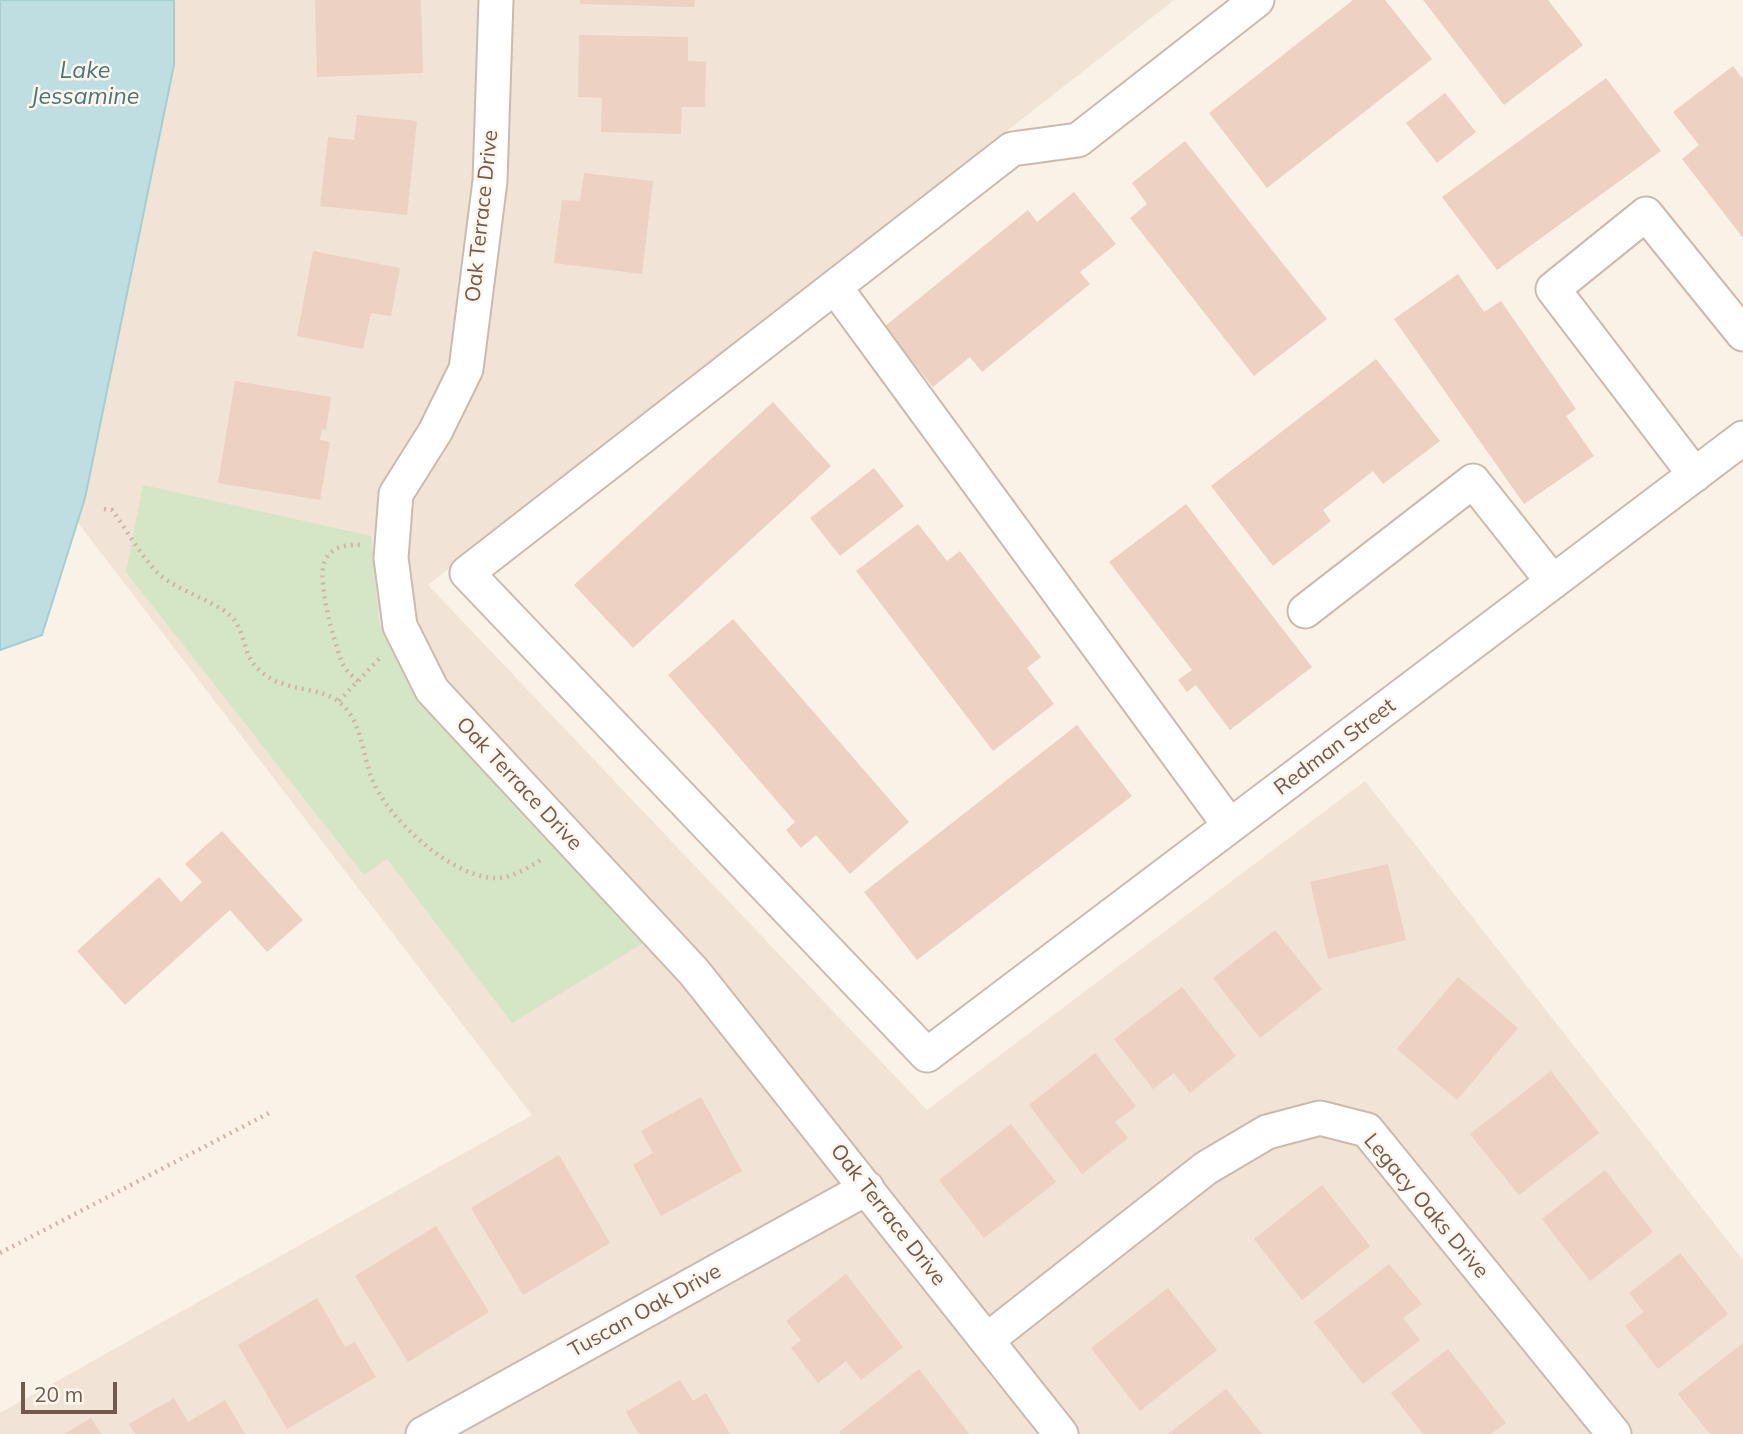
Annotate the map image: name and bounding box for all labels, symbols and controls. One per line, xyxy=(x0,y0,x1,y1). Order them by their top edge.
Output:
water label: Lake Jessamine xyxy=(31,57,139,111)
street label: Oak Terrace Drive xyxy=(460,129,504,303)
street label: Redman Street xyxy=(1269,693,1401,801)
street label: Oak Terrace Drive xyxy=(451,712,587,856)
street label: Legacy Oaks Drive xyxy=(1358,1128,1494,1284)
street label: Oak Terrace Drive xyxy=(825,1139,951,1291)
street label: Tuscan Oak Drive xyxy=(564,1259,726,1363)
scale bar xyxy=(24,1368,121,1412)
text: 20 m xyxy=(34,1381,83,1407)

